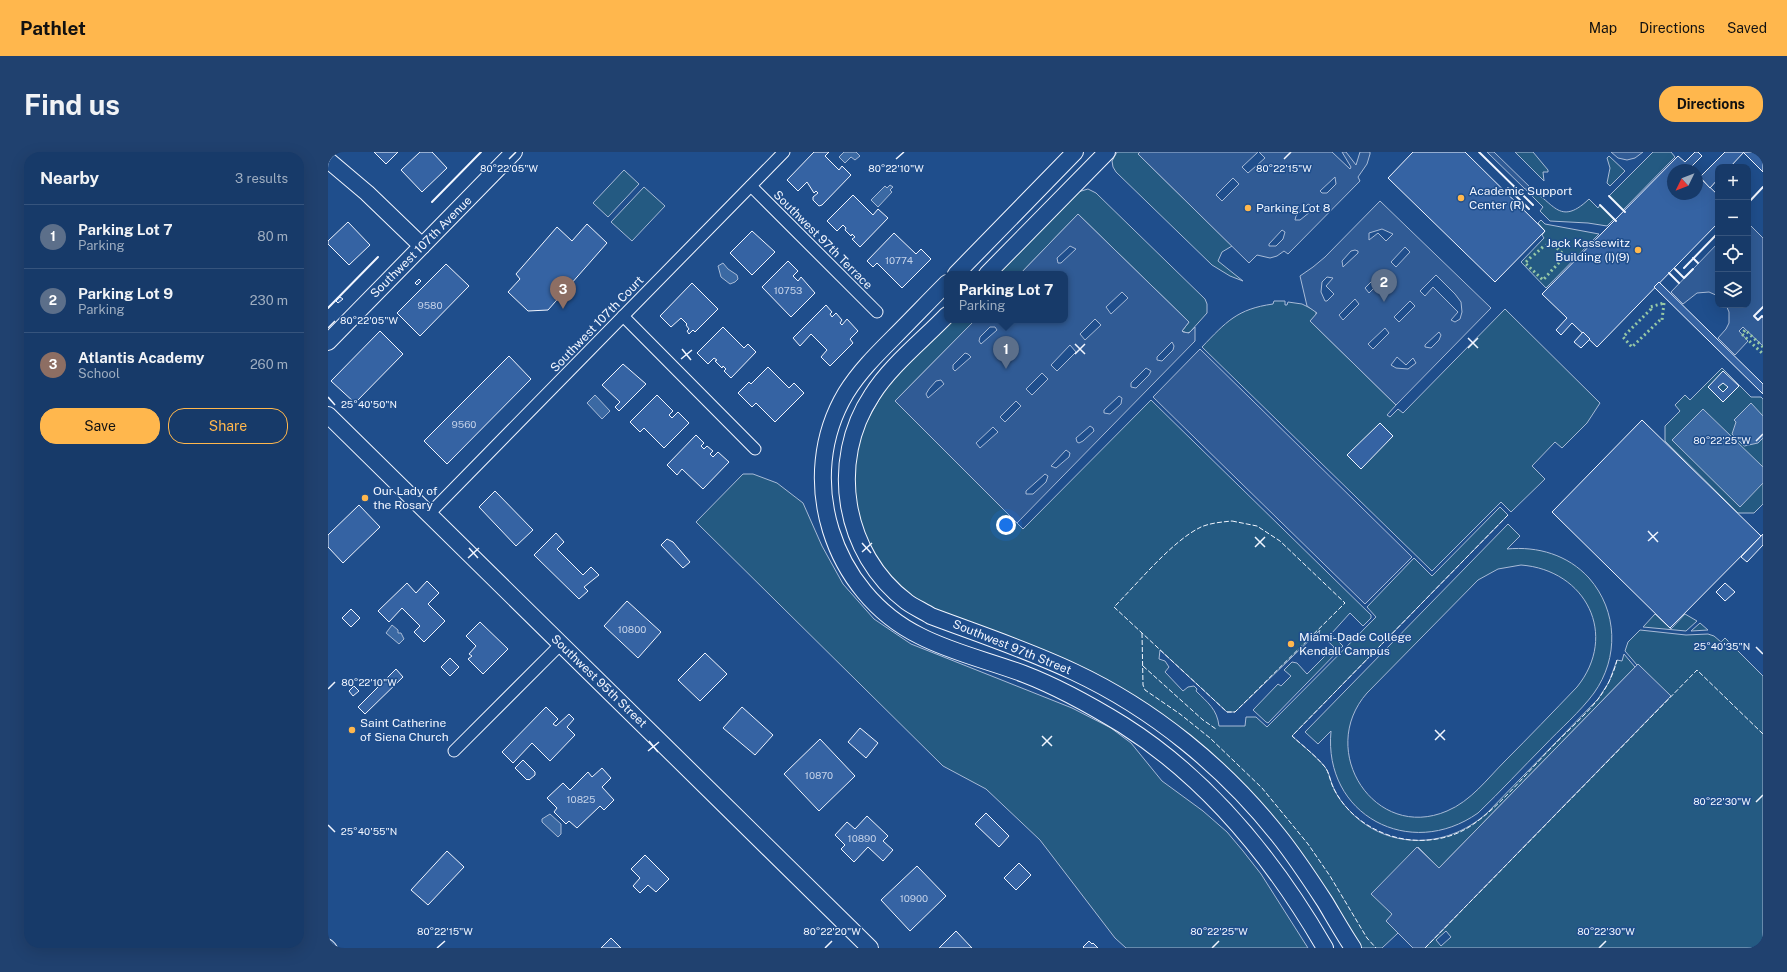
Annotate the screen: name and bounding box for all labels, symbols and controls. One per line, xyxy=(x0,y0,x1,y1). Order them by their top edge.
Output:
text: Pathlet xyxy=(20,17,86,39)
text: Map xyxy=(1589,20,1617,36)
text: Directions xyxy=(1639,20,1705,36)
text: Saved xyxy=(1727,20,1767,36)
button: Directions xyxy=(1659,86,1763,122)
text: Find us xyxy=(24,88,120,121)
text: 80°22'05"W xyxy=(480,162,538,174)
text: 80°22'10"W xyxy=(868,162,924,174)
text: 80°22'15"W xyxy=(1256,162,1312,174)
north arrow xyxy=(1667,164,1703,200)
map controls xyxy=(1715,164,1751,308)
button: + xyxy=(1715,164,1751,200)
text: Nearby xyxy=(40,168,99,188)
text: 3 results xyxy=(235,171,288,186)
place label: Academic Support Center (R) xyxy=(1469,184,1573,212)
street label: Southwest 97th Terrace xyxy=(771,188,875,292)
street label: Southwest 107th Avenue xyxy=(367,193,475,301)
marker: Academic Support Center (R) xyxy=(1456,193,1466,203)
button: − xyxy=(1715,200,1751,236)
place label: Parking Lot 8 xyxy=(1256,201,1331,215)
marker: Parking Lot 8 xyxy=(1243,203,1253,213)
text: Parking Lot 7 xyxy=(78,221,173,238)
text: 1 xyxy=(50,229,56,244)
text: 80 m xyxy=(257,229,288,244)
place label: Jack Kassewitz Building (I)(9) xyxy=(1546,236,1630,264)
button: locate xyxy=(1715,236,1751,272)
text: Parking xyxy=(78,238,125,253)
marker: Jack Kassewitz Building (I)(9) xyxy=(1633,245,1643,255)
house number: 10774 xyxy=(885,254,913,266)
pin: 2 xyxy=(1371,269,1397,302)
popup xyxy=(944,271,1068,323)
button: layers xyxy=(1715,272,1751,308)
street label: Southwest 107th Court xyxy=(548,273,647,375)
pin: 3 xyxy=(550,276,576,309)
text: Parking Lot 7 xyxy=(959,281,1053,298)
house number: 10753 xyxy=(774,284,802,296)
text: Parking Lot 9 xyxy=(78,285,173,302)
text: 2 xyxy=(49,293,57,308)
text: 230 m xyxy=(250,293,288,308)
text: Parking xyxy=(959,298,1005,313)
house number: 9580 xyxy=(417,299,443,311)
text: Parking xyxy=(78,302,125,317)
text: 80°22'05"W xyxy=(340,314,398,326)
pin: 1 xyxy=(993,336,1019,369)
text: Atlantis Academy xyxy=(78,349,205,366)
text: 3 xyxy=(49,357,57,372)
text: 260 m xyxy=(250,357,288,372)
text: School xyxy=(78,366,120,381)
text: 25°40'50"N xyxy=(341,398,397,410)
button: Save xyxy=(40,408,160,444)
button: Share xyxy=(168,408,288,444)
house number: 9560 xyxy=(452,418,476,430)
text: 80°22'25"W xyxy=(1693,434,1751,446)
place label: Our Lady of the Rosary xyxy=(373,484,438,512)
marker: Our Lady of the Rosary xyxy=(360,493,370,503)
your location xyxy=(996,515,1016,535)
street label: Southwest 97th Street xyxy=(951,617,1074,677)
house number: 10800 xyxy=(618,623,646,635)
place label: Miami-Dade College Kendall Campus xyxy=(1299,630,1412,658)
street label: Southwest 95th Street xyxy=(548,632,650,731)
marker: Miami-Dade College Kendall Campus xyxy=(1286,639,1296,649)
text: 25°40'35"N xyxy=(1694,640,1750,652)
text: 80°22'10"W xyxy=(341,676,397,688)
place label: Saint Catherine of Siena Church xyxy=(360,716,449,744)
marker: Saint Catherine of Siena Church xyxy=(347,725,357,735)
house number: 10870 xyxy=(805,769,833,781)
house number: 10825 xyxy=(567,793,595,805)
text: 80°22'30"W xyxy=(1693,795,1751,807)
text: 25°40'55"N xyxy=(341,825,397,837)
house number: 10890 xyxy=(848,832,876,844)
house number: 10900 xyxy=(900,892,928,904)
text: 80°22'15"W xyxy=(417,925,473,937)
text: 80°22'20"W xyxy=(803,925,861,937)
text: 80°22'25"W xyxy=(1190,925,1248,937)
text: 80°22'30"W xyxy=(1577,925,1635,937)

